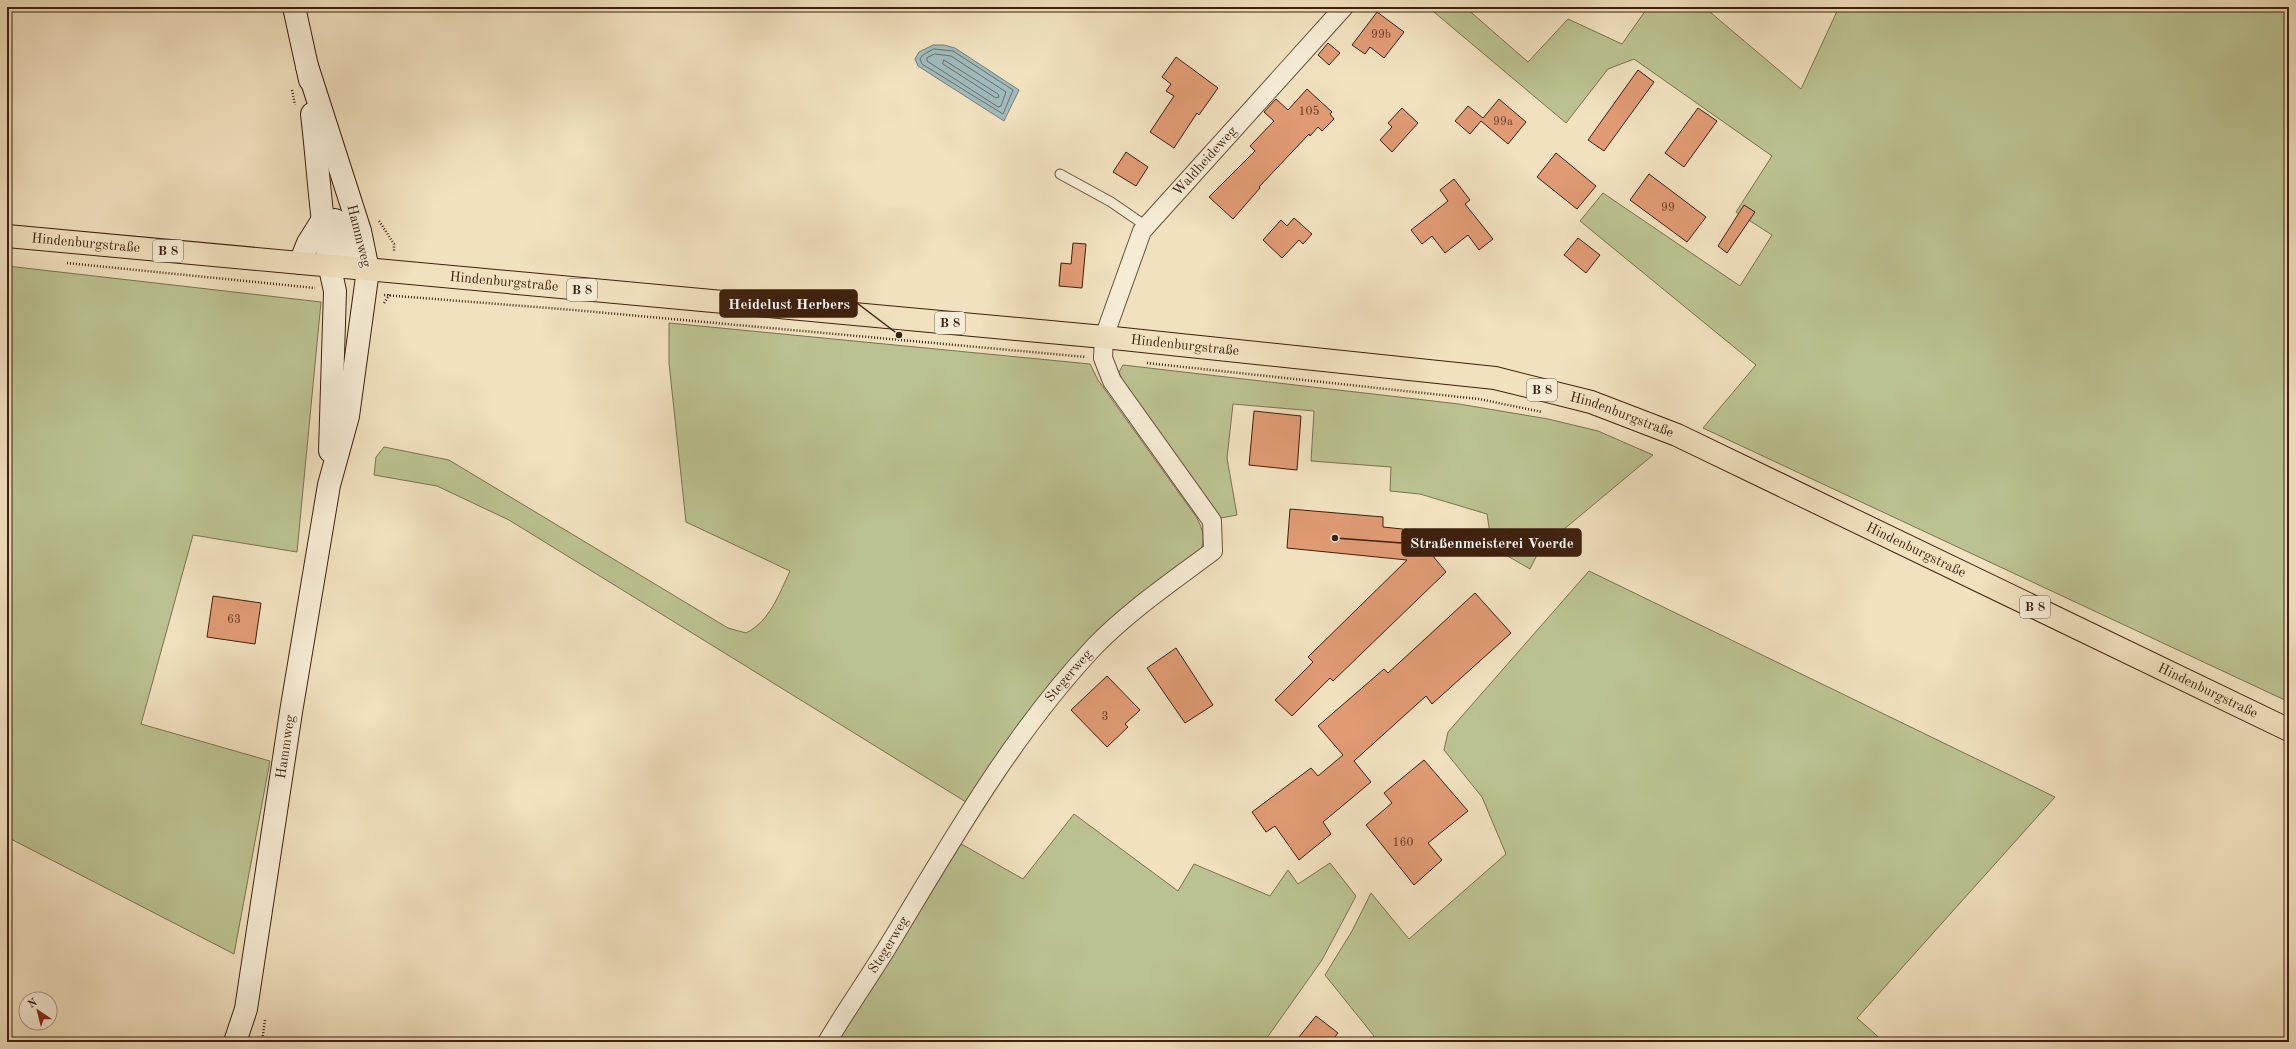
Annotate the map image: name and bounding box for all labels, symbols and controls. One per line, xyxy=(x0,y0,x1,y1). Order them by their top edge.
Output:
house number: 99b xyxy=(1371,29,1391,41)
house number: 105 xyxy=(1299,105,1319,118)
house number: 99a xyxy=(1493,116,1513,128)
street label: Waldheideweg xyxy=(1170,124,1240,198)
house number: 99 xyxy=(1661,202,1675,214)
street label: Hammweg xyxy=(344,203,374,269)
street label: Hindenburgstraße xyxy=(31,231,141,255)
road number: B 8 xyxy=(153,240,183,262)
street label: Hindenburgstraße xyxy=(449,270,559,294)
road number: B 8 xyxy=(567,279,597,301)
callout: Heidelust Herbers xyxy=(720,290,857,317)
text: Heidelust Herbers xyxy=(728,298,850,313)
road number: B 8 xyxy=(935,312,965,334)
street label: Hindenburgstraße xyxy=(1130,333,1240,358)
road number: B 8 xyxy=(1527,379,1557,401)
street label: Hindenburgstraße xyxy=(1569,390,1676,440)
street label: Hindenburgstraße xyxy=(1864,520,1968,580)
callout: Straßenmeisterei Voerde xyxy=(1402,529,1581,556)
text: Straßenmeisterei Voerde xyxy=(1410,537,1574,552)
road number: B 8 xyxy=(2020,596,2050,618)
house number: 63 xyxy=(227,614,241,626)
street label: Stegerweg xyxy=(1043,647,1095,705)
street label: Hindenburgstraße xyxy=(2155,661,2260,721)
house number: 3 xyxy=(1102,711,1108,723)
street label: Hammweg xyxy=(274,713,298,780)
house number: 160 xyxy=(1393,837,1413,849)
street label: Stegerweg xyxy=(866,914,912,976)
north arrow xyxy=(18,991,58,1031)
text: N xyxy=(27,997,40,1011)

